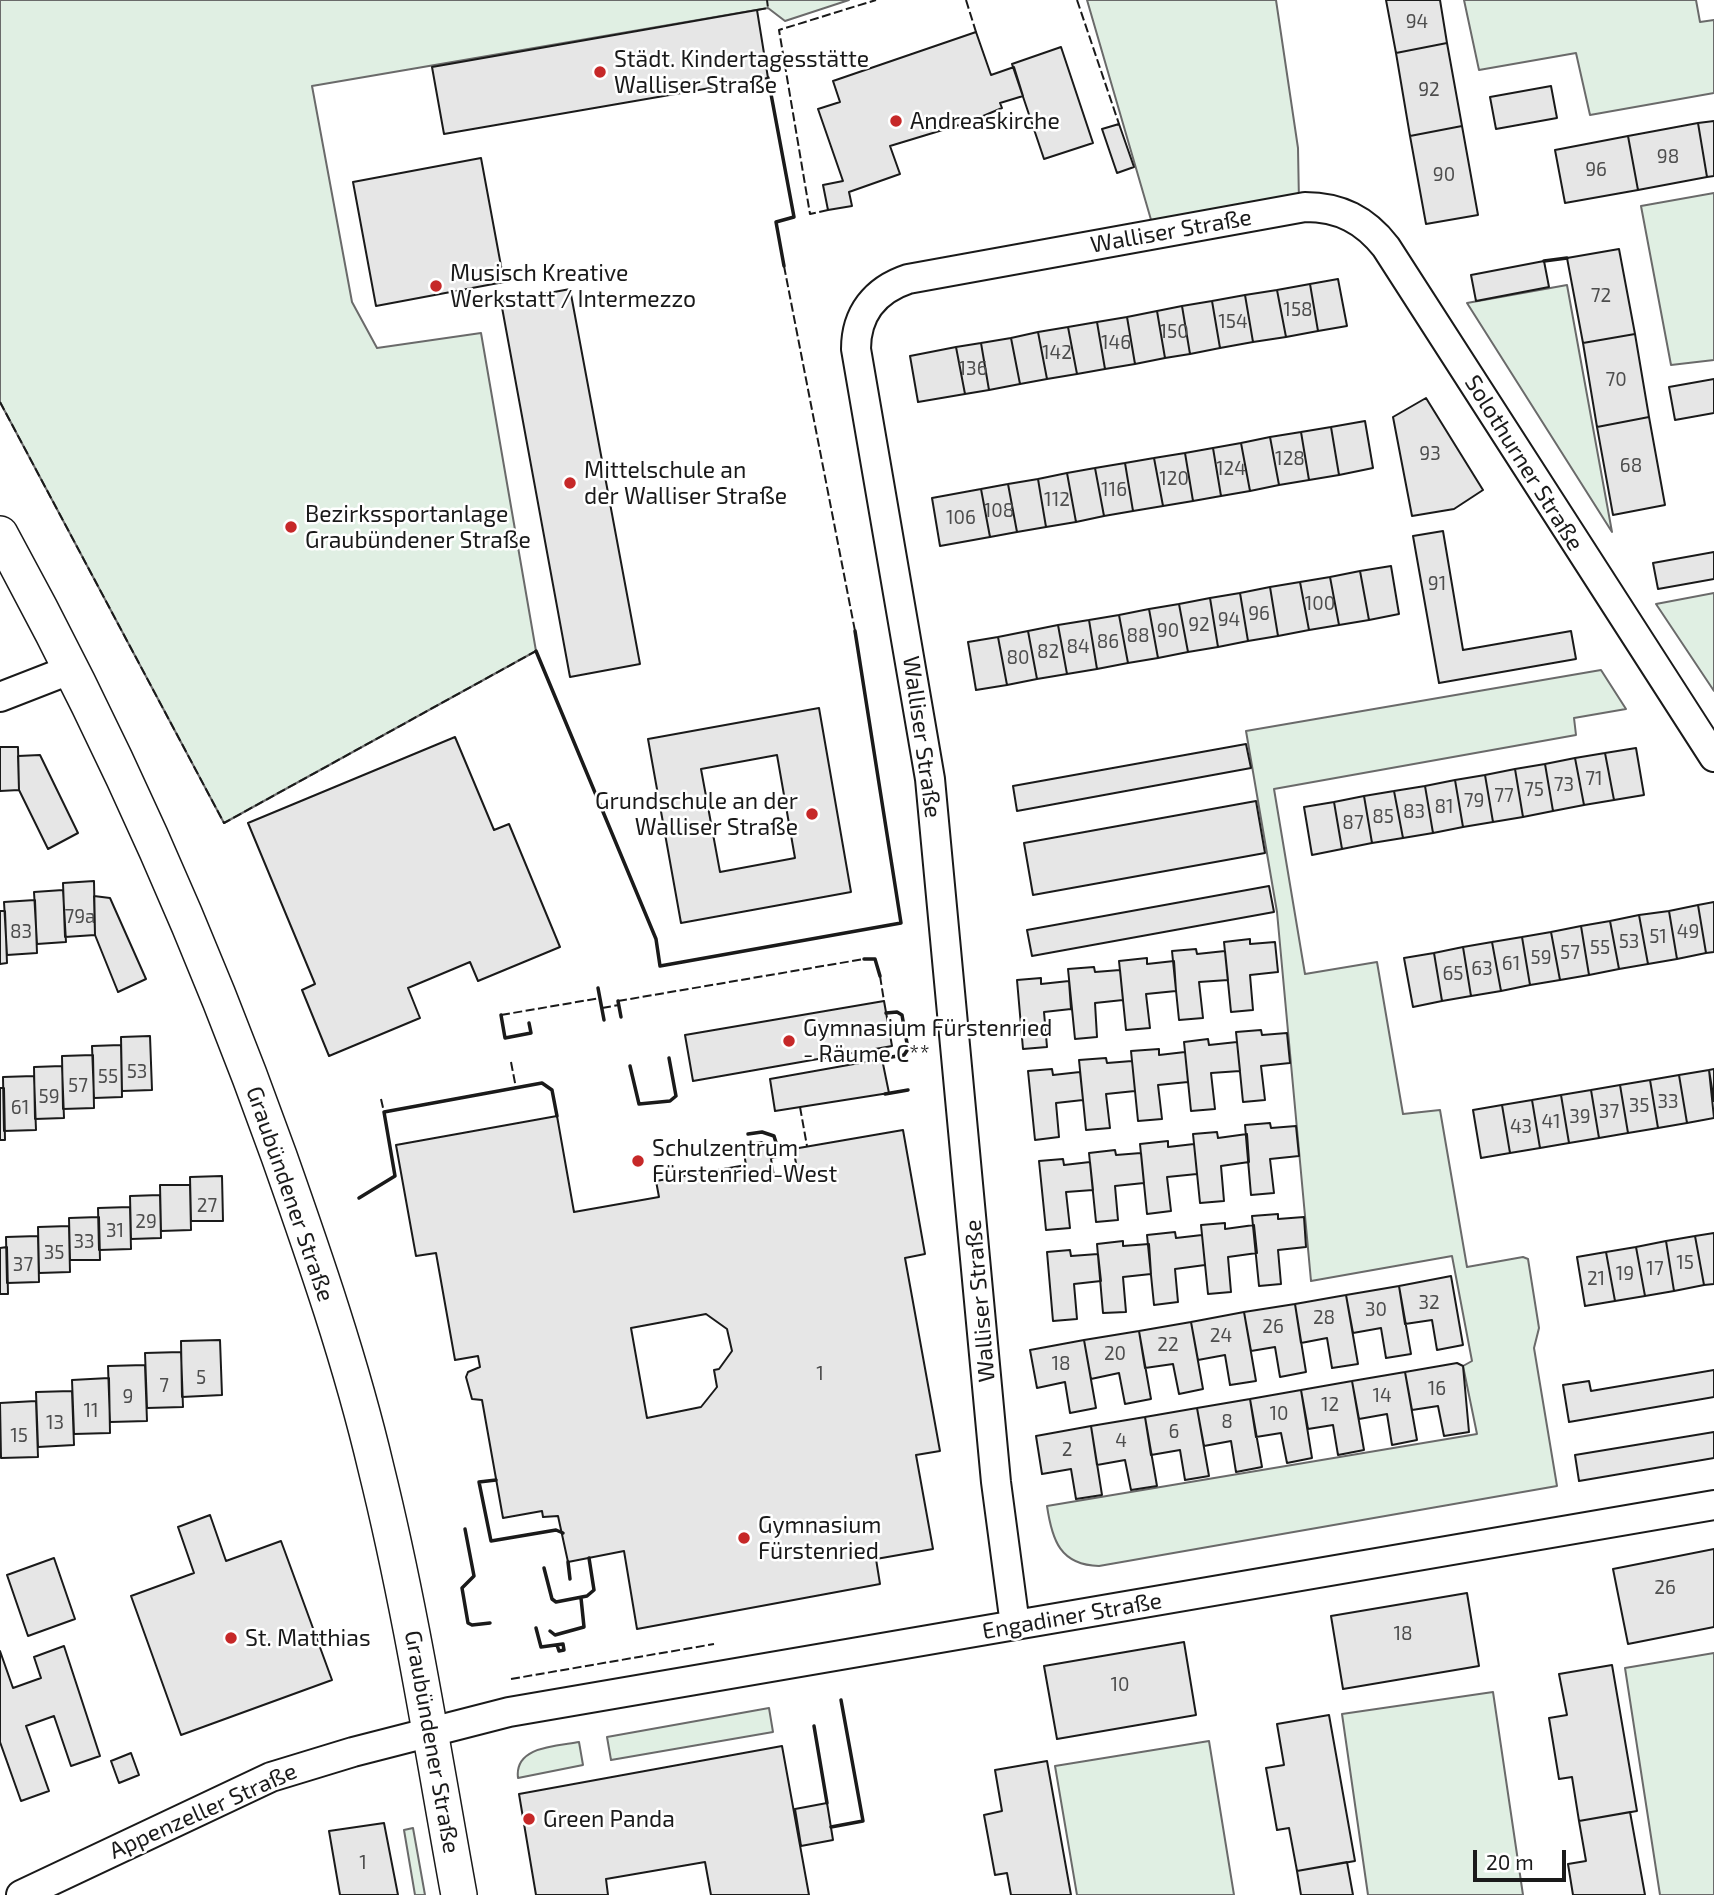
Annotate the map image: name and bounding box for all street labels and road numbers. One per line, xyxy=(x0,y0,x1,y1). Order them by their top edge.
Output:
street label: Walliser Straße xyxy=(1088,203,1254,259)
street label: Solothurner Straße xyxy=(1459,370,1589,556)
street label: Walliser Straße xyxy=(897,654,947,820)
street label: Graubündener Straße xyxy=(240,1083,340,1305)
street label: Walliser Straße xyxy=(959,1219,1001,1383)
street label: Engadiner Straße xyxy=(980,1587,1164,1645)
street label: Graubündener Straße xyxy=(399,1628,465,1856)
street label: Appenzeller Straße xyxy=(105,1757,301,1865)

